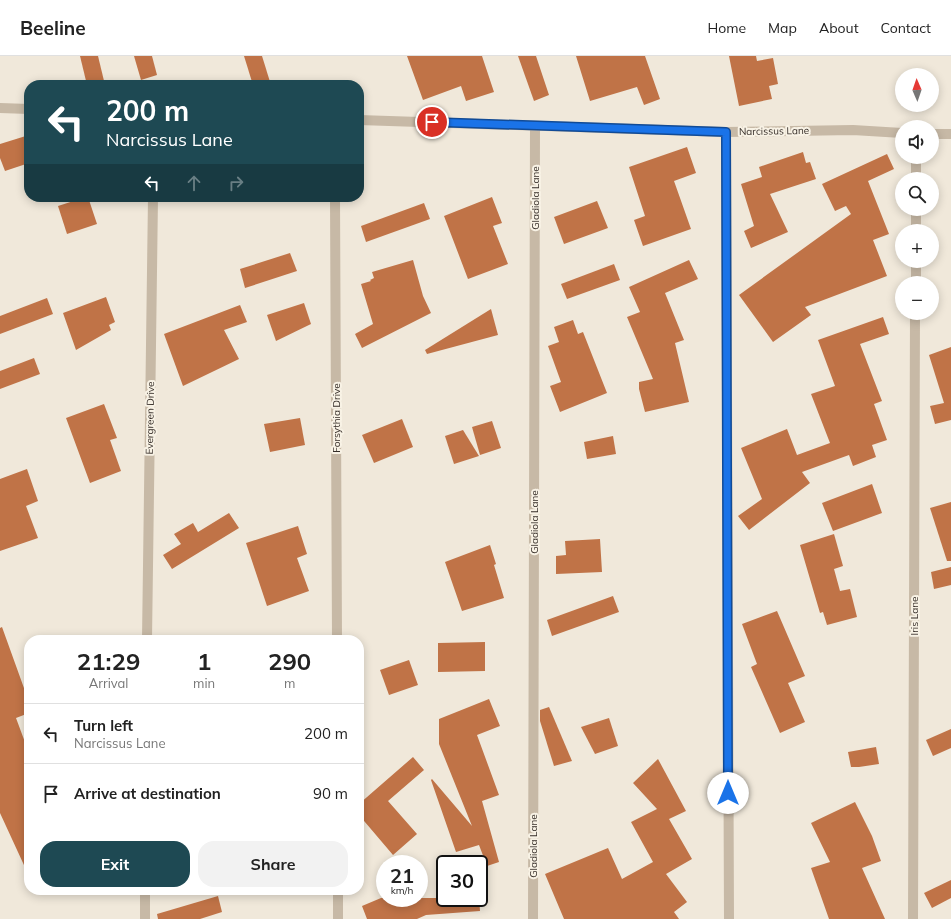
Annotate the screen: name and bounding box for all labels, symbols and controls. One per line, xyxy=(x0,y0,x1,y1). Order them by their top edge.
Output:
text: Beeline xyxy=(20,16,86,40)
text: Home xyxy=(707,19,746,37)
text: Map xyxy=(768,19,797,37)
text: About xyxy=(819,19,859,37)
text: Contact xyxy=(881,19,931,37)
north arrow xyxy=(895,68,939,112)
map controls xyxy=(895,68,939,320)
text: 200 m xyxy=(106,93,189,128)
icon: left xyxy=(40,96,92,148)
pin xyxy=(415,105,449,139)
icon: arrive xyxy=(421,111,443,133)
button: sound xyxy=(895,120,939,164)
street label: Narcissus Lane xyxy=(739,124,809,138)
text: Narcissus Lane xyxy=(106,128,233,151)
street label: Gladiola Lane xyxy=(529,166,542,230)
icon: left xyxy=(141,172,163,194)
icon: ahead xyxy=(183,172,205,194)
icon: right xyxy=(225,172,247,194)
button: search xyxy=(895,172,939,216)
button: + xyxy=(895,224,939,268)
button: − xyxy=(895,276,939,320)
street label: Evergreen Drive xyxy=(143,381,157,455)
street label: Forsythia Drive xyxy=(330,383,343,453)
street label: Gladiola Lane xyxy=(528,490,541,554)
street label: Iris Lane xyxy=(908,597,921,635)
text: 21:29 xyxy=(77,646,140,676)
text: 1 xyxy=(197,646,211,676)
text: 290 xyxy=(268,646,311,676)
text: Arrival xyxy=(89,675,128,691)
text: min xyxy=(193,675,215,691)
text: m xyxy=(284,675,295,691)
text: Turn left xyxy=(74,716,133,735)
icon: left xyxy=(40,723,62,745)
text: 200 m xyxy=(304,724,348,743)
text: Narcissus Lane xyxy=(74,735,166,751)
position arrow xyxy=(707,772,749,814)
icon: arrive xyxy=(40,783,62,805)
text: Arrive at destination xyxy=(74,784,221,803)
text: 90 m xyxy=(313,784,348,803)
street label: Gladiola Lane xyxy=(527,814,540,878)
button: Exit xyxy=(40,841,190,887)
button: Share xyxy=(198,841,348,887)
speed limit sign: 30 xyxy=(436,855,488,907)
text: 21 xyxy=(390,863,414,888)
text: km/h xyxy=(391,884,413,897)

